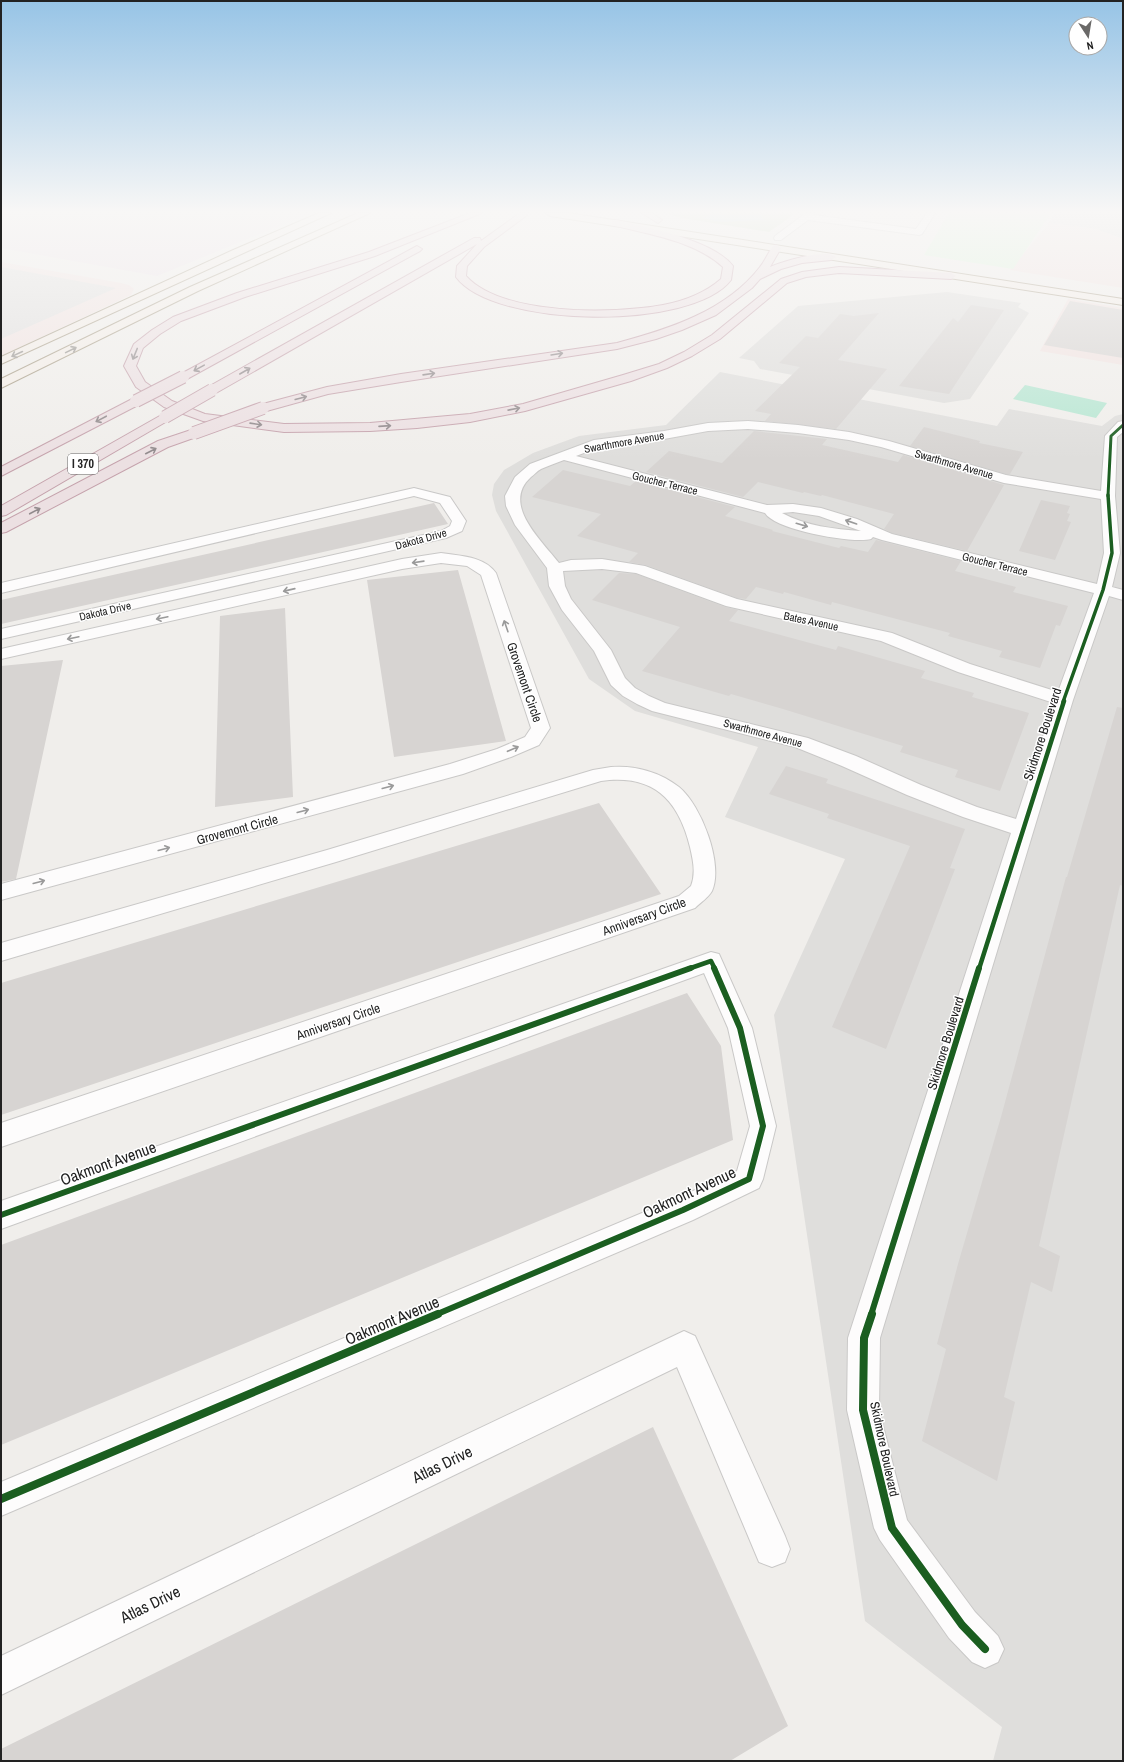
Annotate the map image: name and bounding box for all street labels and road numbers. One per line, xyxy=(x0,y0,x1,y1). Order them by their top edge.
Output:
street label: Swarthmore Avenue xyxy=(583,428,665,456)
street label: Swarthmore Avenue xyxy=(913,446,995,482)
road number: I 370 xyxy=(68,454,98,474)
street label: Goucher Terrace xyxy=(631,468,699,498)
street label: Dakota Drive xyxy=(394,525,448,553)
street label: Goucher Terrace xyxy=(961,549,1029,579)
street label: Dakota Drive xyxy=(78,598,132,624)
street label: Bates Avenue xyxy=(782,608,840,634)
street label: Grovemont Circle xyxy=(503,640,546,724)
street label: Skidmore Boulevard xyxy=(1019,686,1066,783)
street label: Swarthmore Avenue xyxy=(722,716,804,750)
street label: Grovemont Circle xyxy=(195,810,280,849)
street label: Anniversary Circle xyxy=(599,893,688,940)
street label: Skidmore Boulevard xyxy=(923,994,968,1092)
street label: Anniversary Circle xyxy=(293,999,382,1044)
street label: Oakmont Avenue xyxy=(57,1135,159,1191)
street label: Oakmont Avenue xyxy=(639,1161,739,1223)
street label: Oakmont Avenue xyxy=(341,1290,443,1350)
street label: Skidmore Boulevard xyxy=(866,1400,903,1498)
street label: Atlas Drive xyxy=(407,1440,476,1488)
street label: Atlas Drive xyxy=(115,1580,184,1628)

